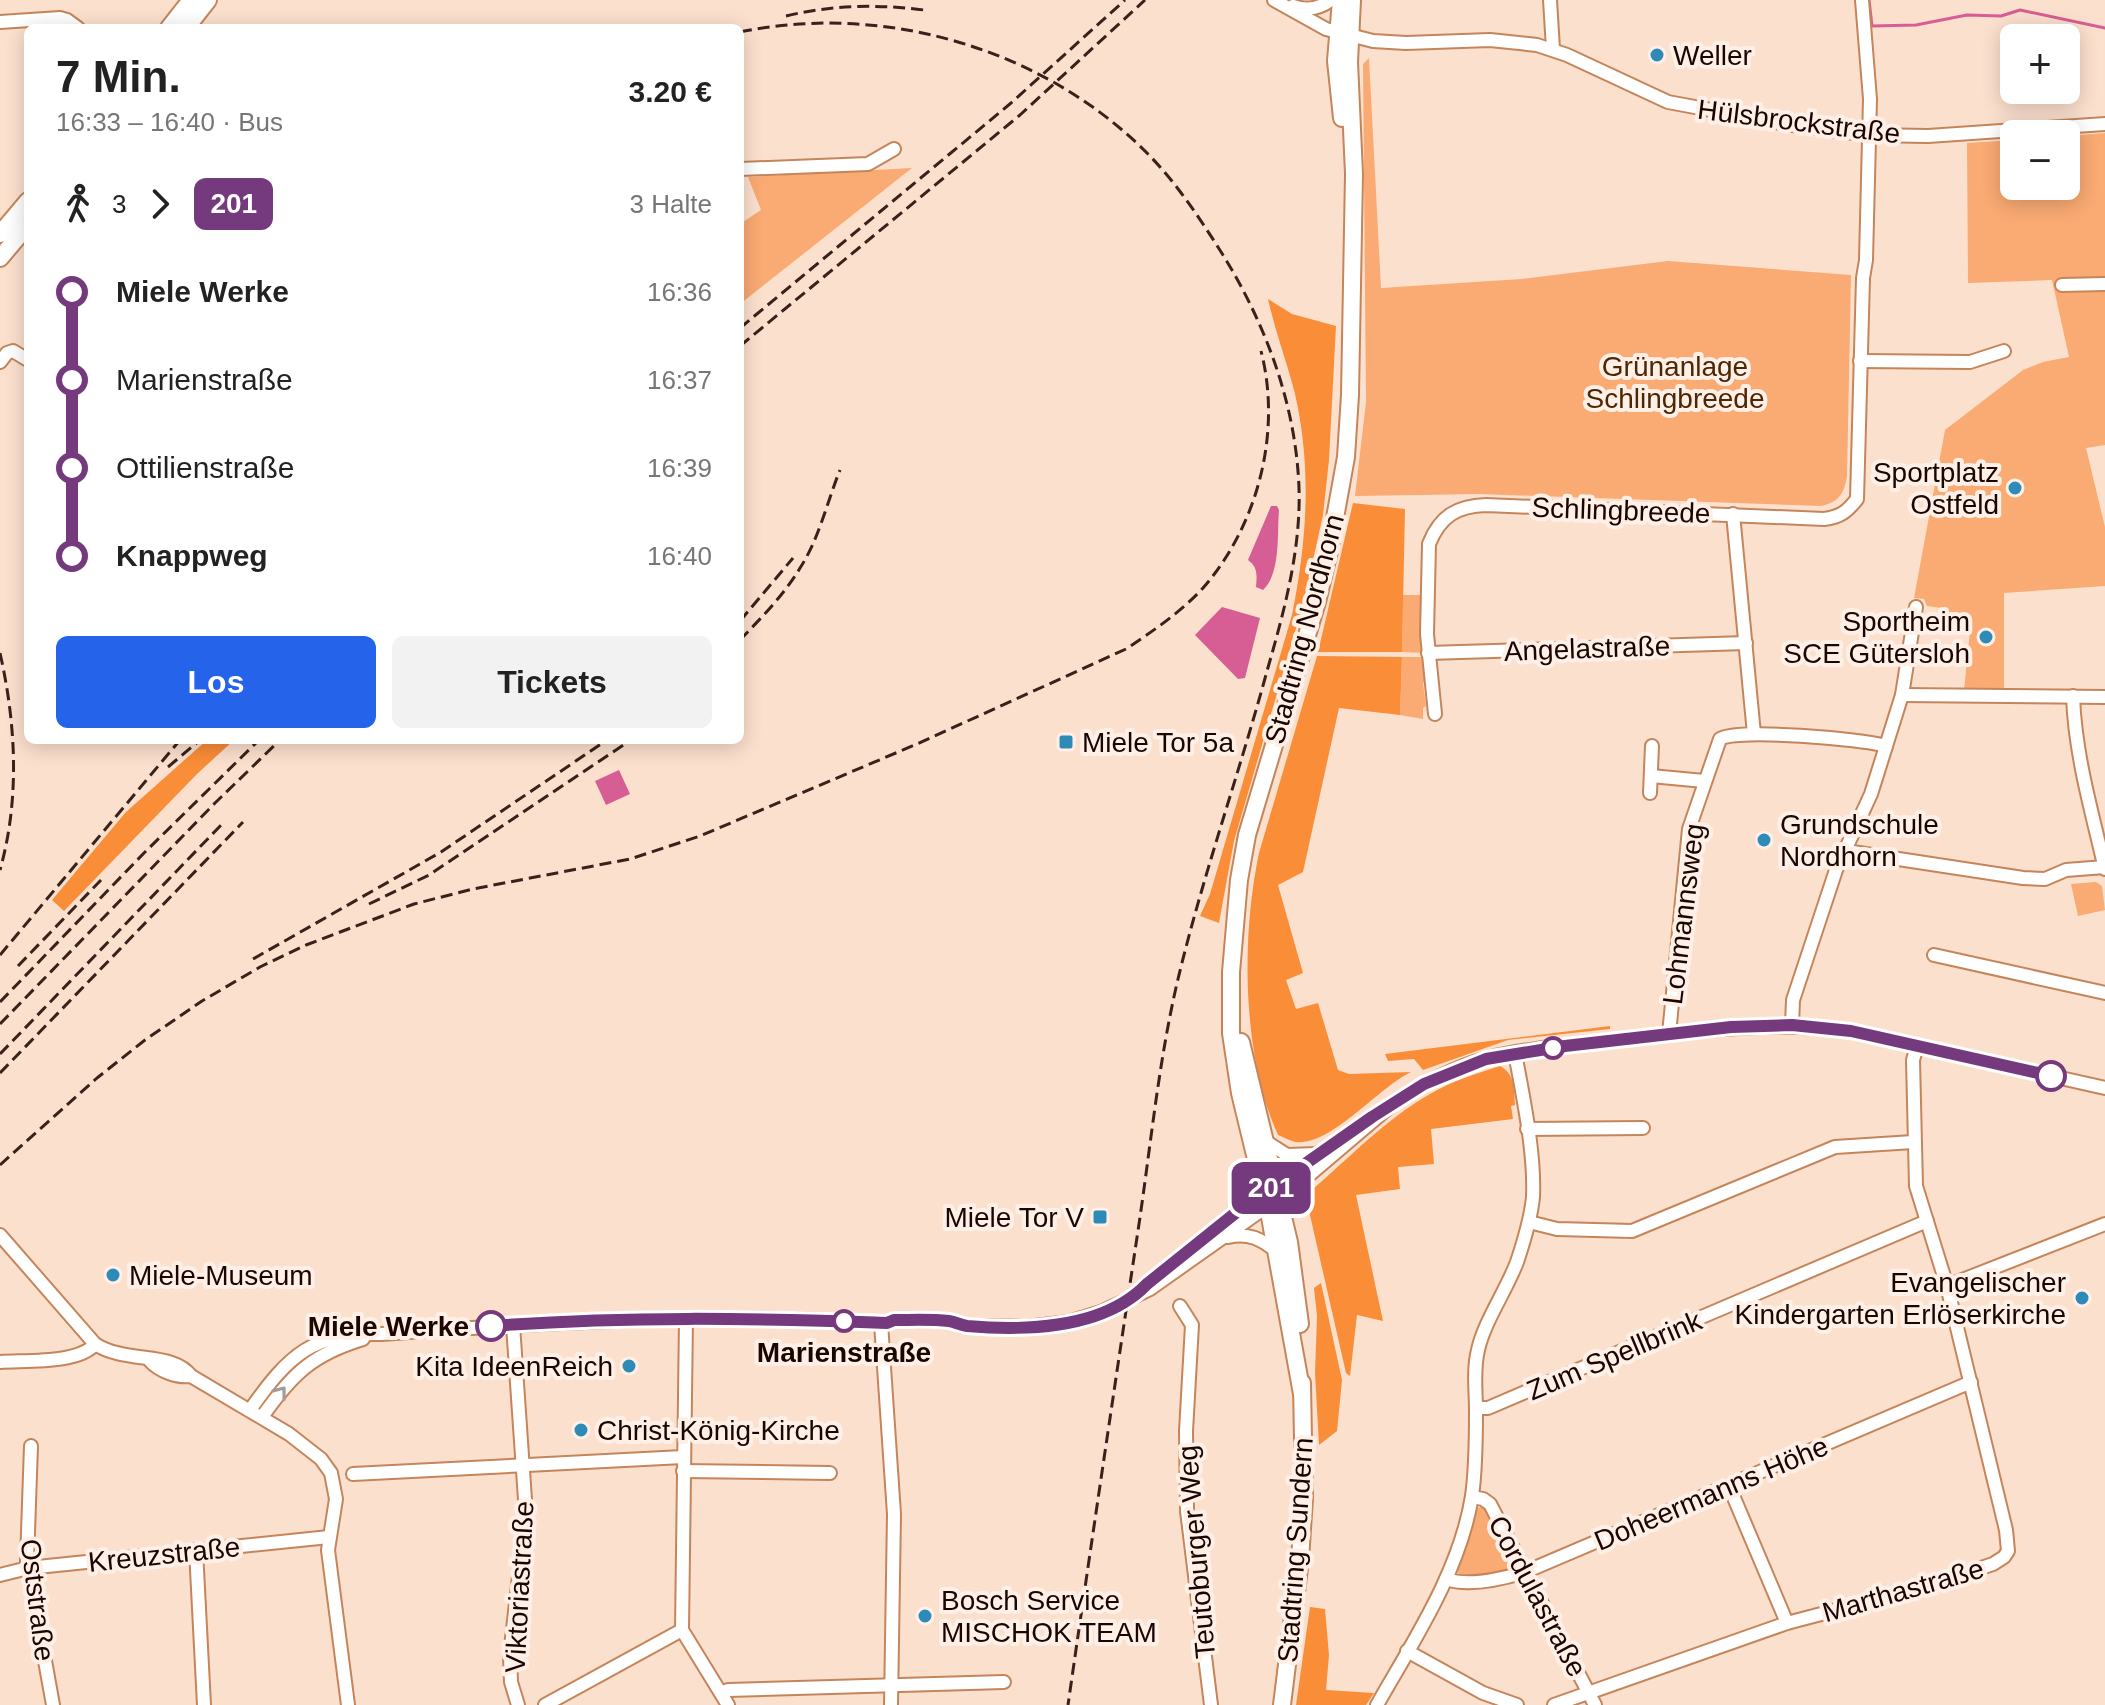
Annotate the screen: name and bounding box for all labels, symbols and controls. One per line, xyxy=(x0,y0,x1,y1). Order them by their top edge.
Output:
map controls xyxy=(2000,24,2080,200)
button: + xyxy=(2000,24,2080,104)
place label: Weller xyxy=(1673,40,1752,71)
marker: Weller xyxy=(1648,46,1666,64)
text: 7 Min. xyxy=(56,52,181,101)
text: 3.20 € xyxy=(629,75,712,108)
street label: Hülsbrockstraße xyxy=(1696,94,1902,149)
text: 16:33 – 16:40 · Bus xyxy=(56,107,283,137)
button: − xyxy=(2000,120,2080,200)
icon: walk xyxy=(56,182,100,226)
icon: forward xyxy=(138,182,182,226)
text: 201 xyxy=(210,188,257,219)
text: 3 xyxy=(112,189,126,219)
text: 3 Halte xyxy=(630,189,712,219)
text: Miele Werke xyxy=(116,275,289,308)
text: 16:36 xyxy=(647,277,712,307)
park label: Grünanlage Schlingbreede xyxy=(1585,351,1765,414)
text: Marienstraße xyxy=(116,363,293,396)
text: 16:37 xyxy=(647,365,712,395)
text: Ottilienstraße xyxy=(116,451,294,484)
text: 16:39 xyxy=(647,453,712,483)
place label: Sportplatz Ostfeld xyxy=(1873,457,1999,520)
marker: Sportplatz Ostfeld xyxy=(2006,479,2024,497)
street label: Schlingbreede xyxy=(1531,492,1711,529)
street label: Stadtring Nordhorn xyxy=(1259,511,1350,747)
text: Knappweg xyxy=(116,539,268,572)
text: 16:40 xyxy=(647,541,712,571)
place label: Sportheim SCE Gütersloh xyxy=(1783,606,1970,669)
marker: Sportheim SCE Gütersloh xyxy=(1977,628,1995,646)
street label: Angelastraße xyxy=(1503,630,1671,667)
button: Los xyxy=(56,636,376,728)
button: Tickets xyxy=(392,636,712,728)
place label: Miele Tor 5a xyxy=(1082,727,1234,758)
marker: Miele Tor 5a xyxy=(1057,733,1075,751)
place label: Grundschule Nordhorn xyxy=(1780,809,1939,872)
street label: Lohmannsweg xyxy=(1657,822,1710,1006)
marker: Grundschule Nordhorn xyxy=(1755,831,1773,849)
unlabelled marker xyxy=(1542,1037,1564,1059)
unlabelled marker xyxy=(2036,1061,2066,1091)
line badge: 201 xyxy=(1225,1162,1317,1214)
text: 201 xyxy=(1248,1172,1294,1203)
place label: Miele Tor V xyxy=(944,1202,1084,1233)
marker: Miele Tor V xyxy=(1091,1208,1109,1226)
place label: Miele-Museum xyxy=(129,1260,313,1291)
marker: Miele-Museum xyxy=(104,1266,122,1284)
place label: Evangelischer Kindergarten Erlöserkirche xyxy=(1735,1267,2066,1330)
marker: Evangelischer Kindergarten Erlöserkirche xyxy=(2073,1289,2091,1307)
street label: Zum Spellbrink xyxy=(1522,1304,1707,1406)
marker: Marienstraße xyxy=(833,1310,855,1332)
place label: Miele Werke xyxy=(308,1311,469,1342)
marker: Miele Werke xyxy=(476,1311,506,1341)
place label: Marienstraße xyxy=(757,1337,931,1368)
place label: Kita IdeenReich xyxy=(415,1351,613,1382)
marker: Kita IdeenReich xyxy=(620,1357,638,1375)
one-way arrow xyxy=(271,1386,285,1401)
place label: Christ-König-Kirche xyxy=(597,1415,840,1446)
marker: Christ-König-Kirche xyxy=(572,1421,590,1439)
street label: Doheermanns Höhe xyxy=(1590,1430,1833,1557)
street label: Stadtring Sundern xyxy=(1272,1436,1319,1664)
street label: Teutoburger Weg xyxy=(1172,1444,1221,1660)
street label: Viktoriastraße xyxy=(500,1500,539,1674)
street label: Cordulastraße xyxy=(1482,1511,1593,1682)
street label: Kreuzstraße xyxy=(87,1531,242,1578)
street label: Oststraße xyxy=(15,1537,60,1663)
street label: Marthastraße xyxy=(1819,1553,1987,1628)
place label: Bosch Service MISCHOK TEAM xyxy=(941,1585,1157,1648)
marker: Bosch Service MISCHOK TEAM xyxy=(916,1607,934,1625)

